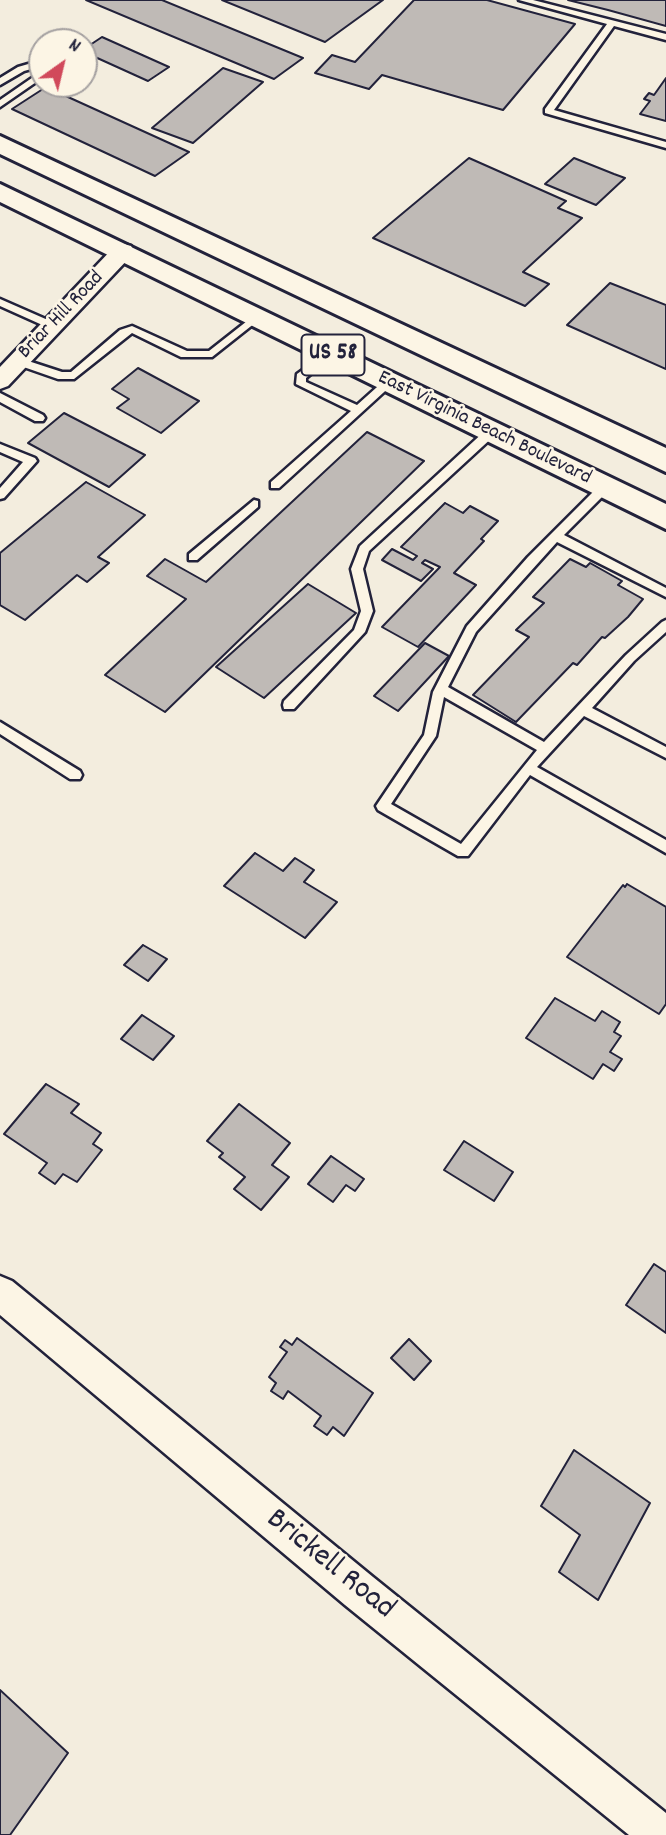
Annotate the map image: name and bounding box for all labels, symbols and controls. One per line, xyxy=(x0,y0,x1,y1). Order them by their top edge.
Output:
north arrow xyxy=(28,28,98,98)
text: N xyxy=(62,33,85,61)
street label: Briar Hill Road xyxy=(14,267,110,365)
road number: US 58 xyxy=(302,334,364,376)
street label: East Virginia Beach Boulevard xyxy=(373,366,595,492)
street label: Brickell Road xyxy=(257,1502,401,1630)

